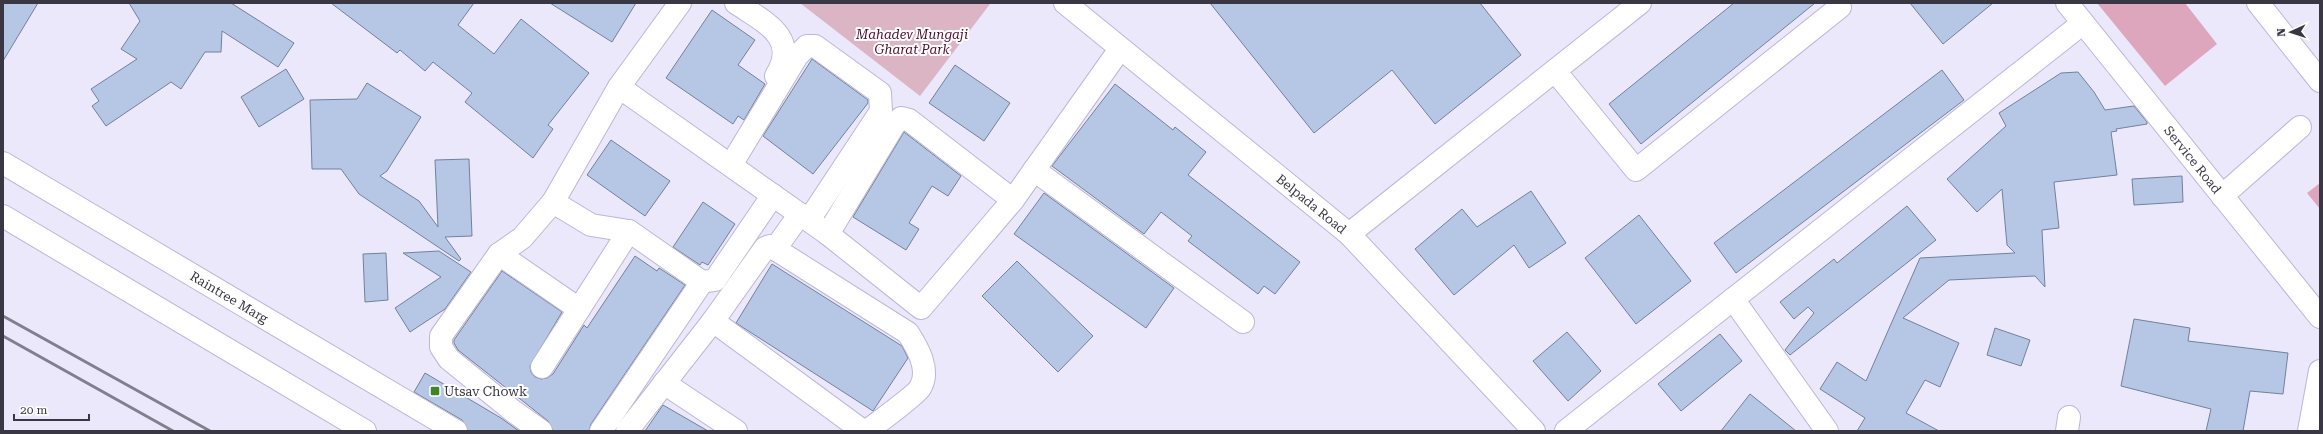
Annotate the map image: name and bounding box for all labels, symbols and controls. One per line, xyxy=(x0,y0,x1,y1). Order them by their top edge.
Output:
north arrow xyxy=(2271,12,2311,52)
park label: Mahadev Mungaji Gharat Park xyxy=(855,27,968,57)
text: N xyxy=(2275,27,2288,37)
street label: Service Road xyxy=(2161,123,2225,197)
street label: Belpada Road xyxy=(1274,171,1350,237)
street label: Raintree Marg xyxy=(188,268,272,326)
place label: Utsav Chowk xyxy=(444,384,527,399)
marker: Utsav Chowk xyxy=(429,385,441,397)
scale bar xyxy=(14,396,89,422)
text: 20 m xyxy=(20,403,47,417)

